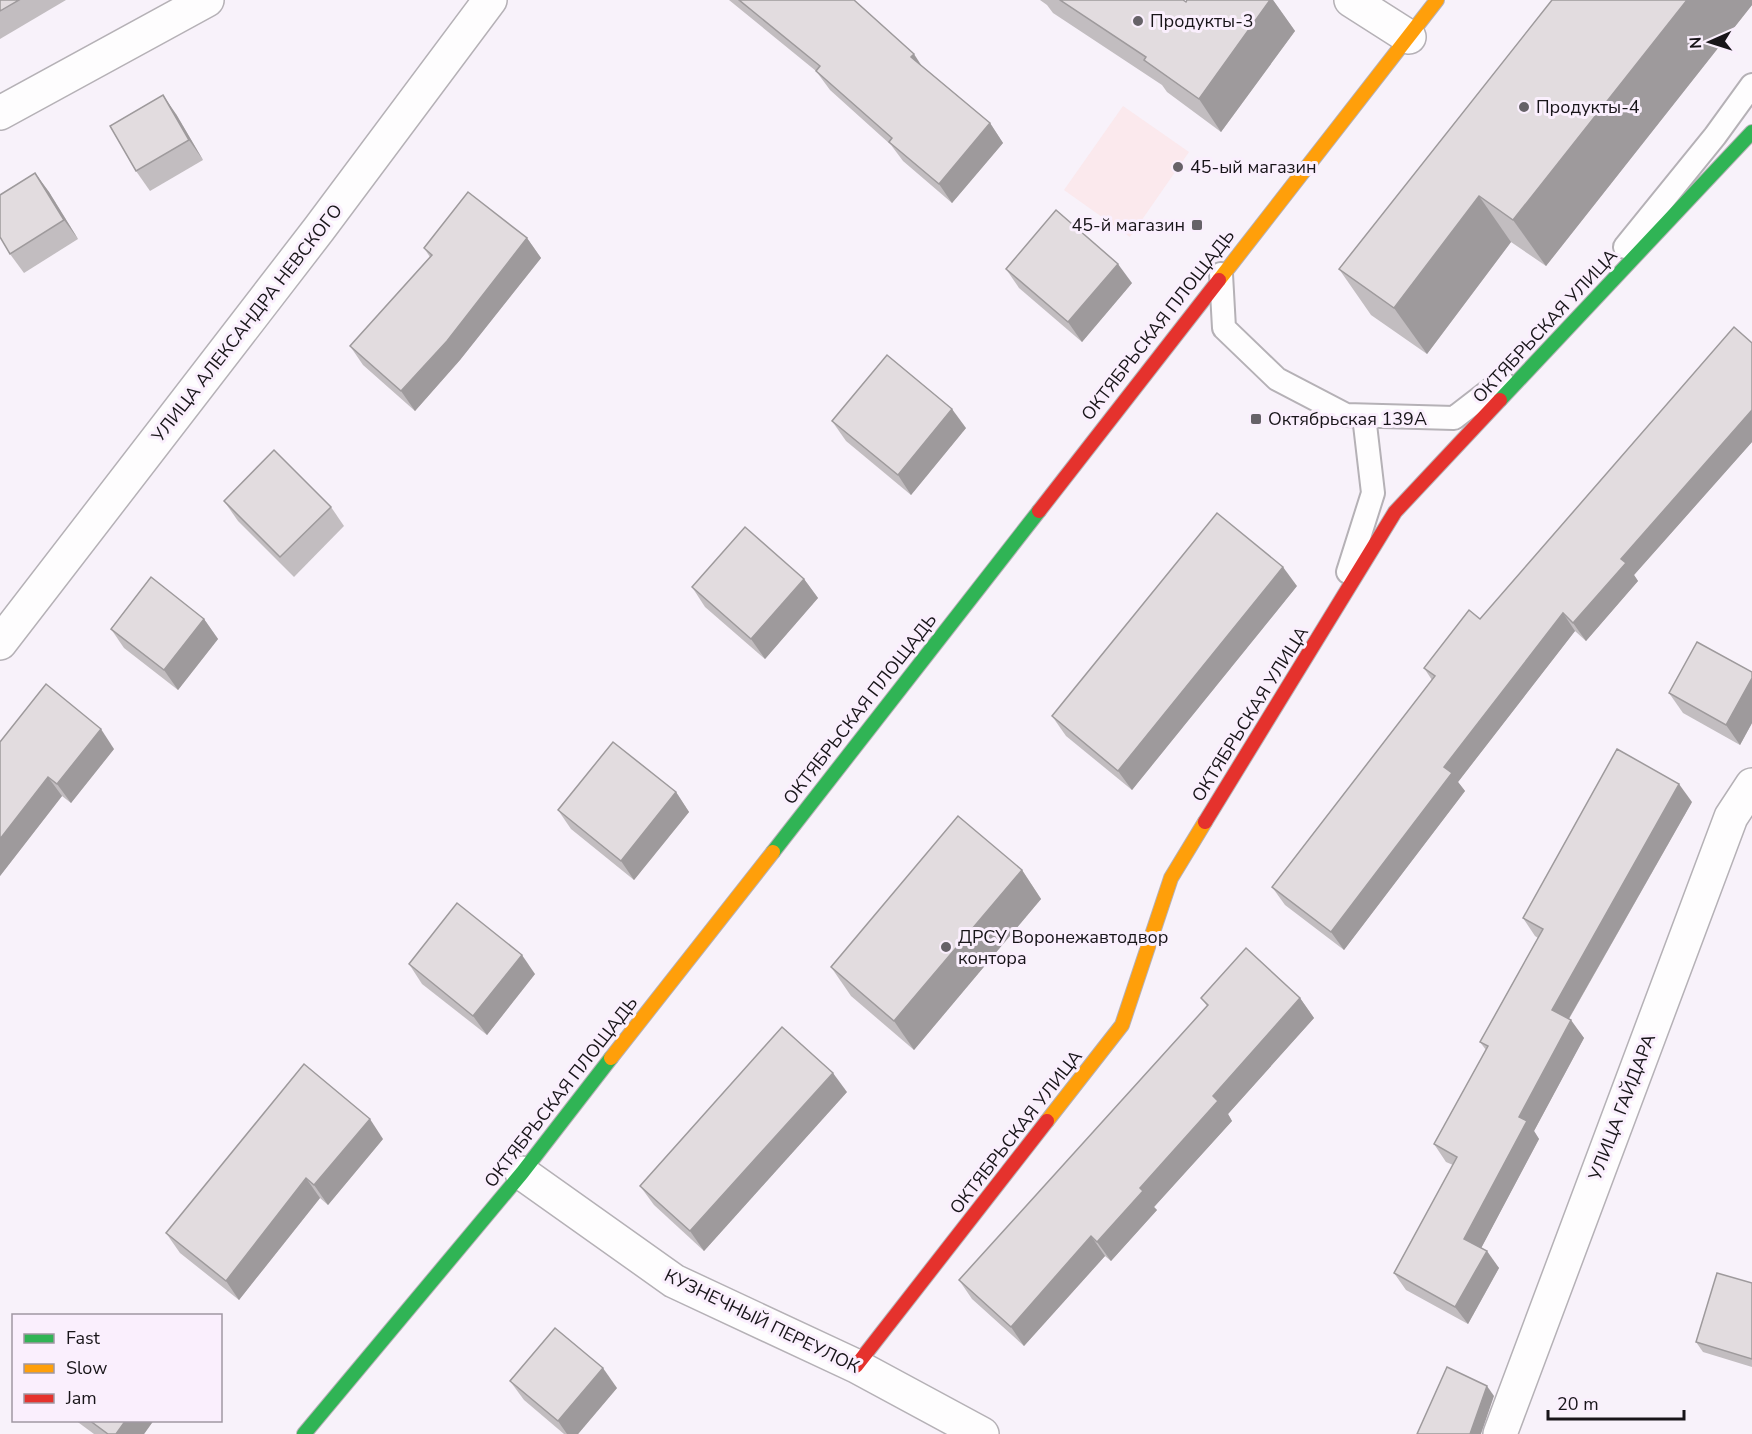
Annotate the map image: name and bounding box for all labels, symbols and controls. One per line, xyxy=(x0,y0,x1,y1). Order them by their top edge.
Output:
place label: Продукты-3 xyxy=(1150,9,1254,33)
north arrow xyxy=(1680,12,1740,72)
marker: Продукты-3 xyxy=(1131,14,1145,28)
text: N xyxy=(1685,36,1707,49)
place label: Продукты-4 xyxy=(1536,95,1640,119)
marker: Продукты-4 xyxy=(1517,100,1531,114)
place label: 45-ый магазин xyxy=(1190,155,1317,179)
marker: 45-ый магазин xyxy=(1171,160,1185,174)
street label: УЛИЦА АЛЕКСАНДРА НЕВСКОГО xyxy=(146,199,348,448)
place label: 45-й магазин xyxy=(1072,213,1185,237)
marker: 45-й магазин xyxy=(1190,218,1204,232)
street label: ОКТЯБРЬСКАЯ ПЛОЩАДЬ xyxy=(1076,225,1240,425)
street label: ОКТЯБРЬСКАЯ УЛИЦА xyxy=(1467,244,1623,408)
place label: Октябрьская 139А xyxy=(1268,407,1427,431)
marker: Октябрьская 139А xyxy=(1249,412,1263,426)
street label: ОКТЯБРЬСКАЯ ПЛОЩАДЬ xyxy=(778,609,942,809)
street label: ОКТЯБРЬСКАЯ УЛИЦА xyxy=(1186,622,1314,806)
place label: ДРСУ Воронежавтодвор контора xyxy=(958,925,1168,970)
marker: ДРСУ Воронежавтодвор контора xyxy=(939,940,953,954)
street label: ОКТЯБРЬСКАЯ ПЛОЩАДЬ xyxy=(479,992,643,1192)
street label: УЛИЦА ГАЙДАРА xyxy=(1583,1030,1661,1185)
street label: ОКТЯБРЬСКАЯ УЛИЦА xyxy=(944,1045,1088,1219)
street label: КУЗНЕЧНЫЙ ПЕРЕУЛОК xyxy=(660,1263,864,1379)
legend xyxy=(12,1314,222,1422)
text: Fast xyxy=(66,1326,101,1350)
text: Slow xyxy=(66,1356,107,1380)
scale bar xyxy=(1548,1383,1684,1421)
text: Jam xyxy=(65,1386,97,1410)
text: 20 m xyxy=(1557,1392,1599,1416)

